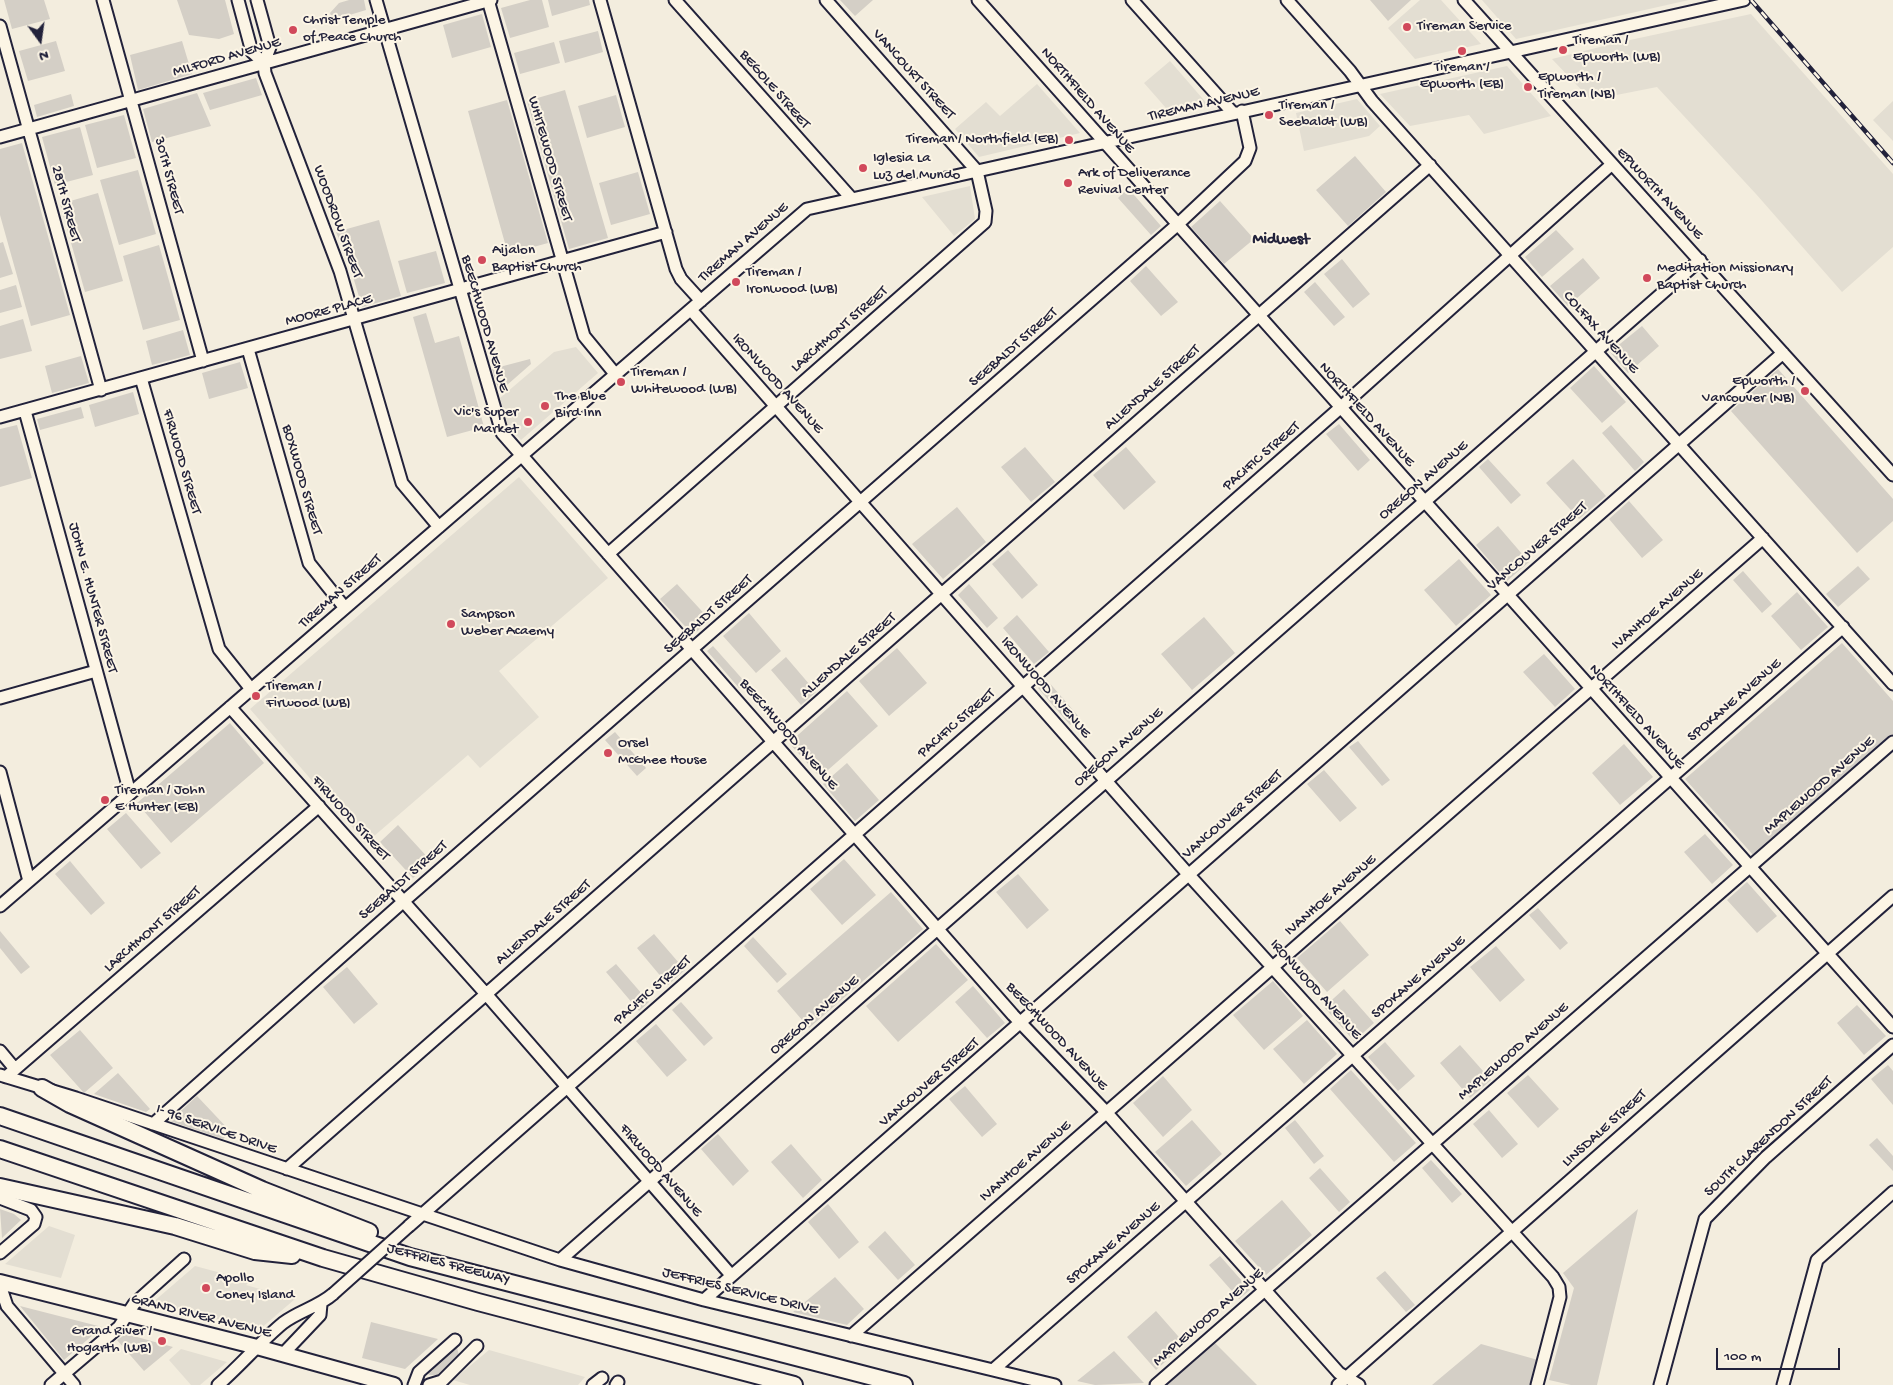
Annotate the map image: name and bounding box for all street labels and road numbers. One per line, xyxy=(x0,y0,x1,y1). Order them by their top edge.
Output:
street label: VANCOURT STREET xyxy=(868,26,958,124)
street label: MILFORD AVENUE xyxy=(171,34,283,82)
street label: NORTHFIELD AVENUE xyxy=(1036,44,1138,158)
street label: BEGOLE STREET xyxy=(735,47,813,133)
street label: TIREMAN AVENUE xyxy=(1147,83,1261,127)
street label: WHITEWOOD STREET xyxy=(523,94,575,224)
street label: 30TH STREET xyxy=(149,135,187,217)
street label: EPWORTH AVENUE xyxy=(1612,144,1706,244)
street label: WOODROW STREET xyxy=(308,163,366,281)
street label: 28TH STREET xyxy=(46,164,84,244)
street label: TIREMAN AVENUE xyxy=(695,199,793,287)
street label: BEECHWOOD AVENUE xyxy=(456,253,512,395)
street label: LARCHMONT STREET xyxy=(788,283,892,377)
street label: COLFAX AVENUE xyxy=(1558,288,1642,378)
street label: MOORE PLACE xyxy=(284,291,374,331)
street label: SEEBALDT STREET xyxy=(966,305,1062,391)
street label: IRONWOOD AVENUE xyxy=(727,330,827,438)
street label: ALLENDALE STREET xyxy=(1101,342,1205,434)
street label: NORTHFIELD AVENUE xyxy=(1314,359,1418,471)
street label: FIRWOOD STREET xyxy=(157,407,205,517)
street label: PACIFIC STREET xyxy=(1220,418,1304,496)
street label: BOXWOOD STREET xyxy=(277,423,325,537)
street label: OREGON AVENUE xyxy=(1376,437,1472,525)
street label: VANCOUVER STREET xyxy=(1484,499,1592,595)
street label: JOHN E. HUNTER STREET xyxy=(63,521,121,675)
street label: TIREMAN STREET xyxy=(296,551,386,633)
street label: IVANHOE AVENUE xyxy=(1609,565,1707,655)
street label: SEEBALDT STREET xyxy=(661,572,757,658)
street label: ALLENDALE STREET xyxy=(797,610,901,702)
street label: IRONWOOD AVENUE xyxy=(996,634,1094,742)
street label: SPOKANE AVENUE xyxy=(1684,655,1786,747)
street label: NORTHFIELD AVENUE xyxy=(1584,661,1688,773)
street label: BEECHWOOD AVENUE xyxy=(735,676,841,794)
street label: PACIFIC STREET xyxy=(915,685,999,763)
street label: OREGON AVENUE xyxy=(1071,704,1167,792)
street label: MAPLEWOOD AVENUE xyxy=(1761,733,1879,839)
street label: VANCOUVER STREET xyxy=(1179,767,1287,863)
street label: FIRWOOD STREET xyxy=(307,773,393,865)
street label: SEEBALDT STREET xyxy=(356,838,452,924)
street label: IVANHOE AVENUE xyxy=(1282,851,1380,941)
street label: ALLENDALE STREET xyxy=(492,877,596,969)
street label: LARCHMONT STREET xyxy=(101,883,205,977)
street label: SPOKANE AVENUE xyxy=(1368,932,1470,1024)
street label: IRONWOOD AVENUE xyxy=(1265,936,1365,1044)
street label: PACIFIC STREET xyxy=(611,952,695,1030)
street label: OREGON AVENUE xyxy=(767,972,863,1060)
street label: BEECHWOOD AVENUE xyxy=(1001,979,1111,1095)
street label: MAPLEWOOD AVENUE xyxy=(1455,999,1573,1105)
street label: VANCOUVER STREET xyxy=(876,1035,984,1131)
street label: SOUTH CLARENDON STREET xyxy=(1701,1073,1837,1201)
street label: LINSDALE STREET xyxy=(1559,1086,1651,1172)
street label: I- 96 SERVICE DRIVE xyxy=(153,1101,279,1159)
street label: IVANHOE AVENUE xyxy=(977,1117,1075,1207)
street label: FIRWOOD AVENUE xyxy=(615,1121,705,1221)
street label: SPOKANE AVENUE xyxy=(1063,1198,1165,1290)
street label: JEFFRIES FREEWAY xyxy=(384,1240,512,1290)
street label: JEFFRIES SERVICE DRIVE xyxy=(660,1264,820,1320)
street label: MAPLEWOOD AVENUE xyxy=(1150,1265,1268,1371)
street label: GRAND RIVER AVENUE xyxy=(129,1291,273,1343)

